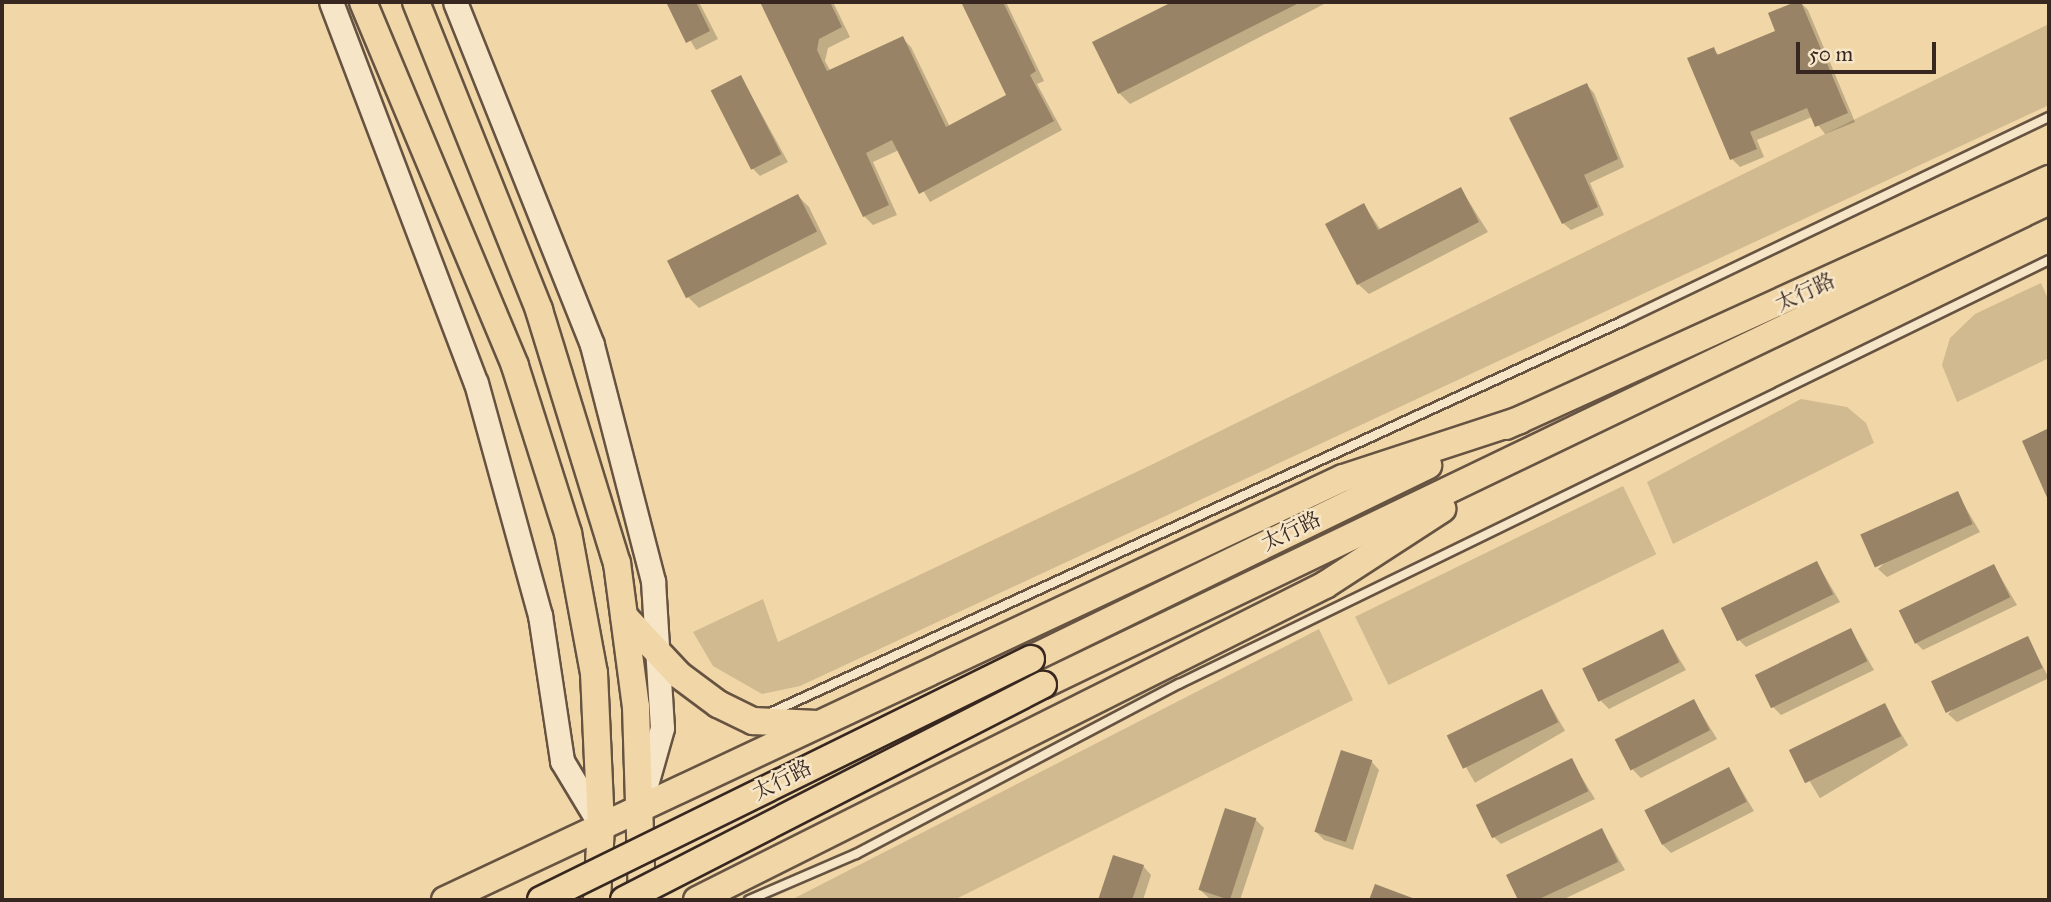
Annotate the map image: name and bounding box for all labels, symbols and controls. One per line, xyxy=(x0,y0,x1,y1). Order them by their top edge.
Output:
scale bar xyxy=(1799,28,1939,72)
text: 50 m xyxy=(1809,41,1853,67)
street label: 太行路 xyxy=(1771,267,1839,317)
street label: 太行路 xyxy=(1257,506,1325,556)
street label: 太行路 xyxy=(748,754,816,806)

